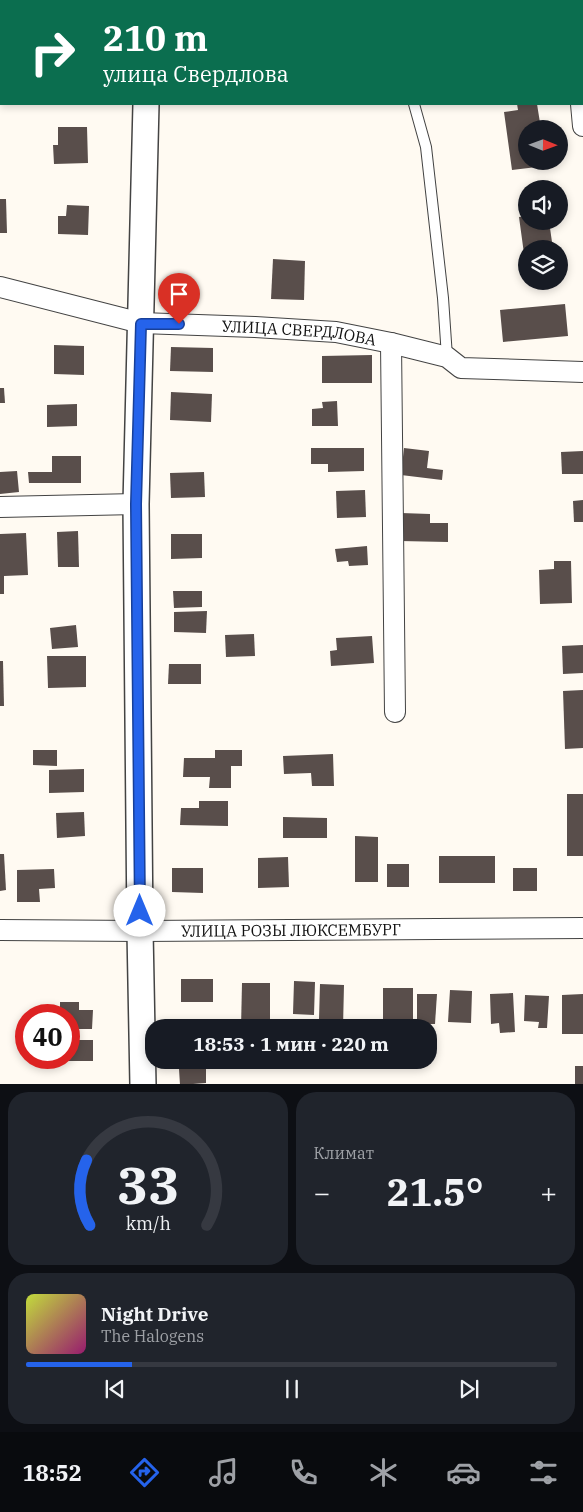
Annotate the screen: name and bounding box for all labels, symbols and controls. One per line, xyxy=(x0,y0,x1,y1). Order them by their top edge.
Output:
text: 210 m xyxy=(103,15,208,61)
icon: right xyxy=(20,20,85,85)
text: улица Свердлова xyxy=(103,59,289,88)
north arrow xyxy=(518,120,568,170)
map controls xyxy=(518,120,568,290)
button: sound xyxy=(518,180,568,230)
button: layers xyxy=(518,240,568,290)
pin xyxy=(158,273,200,324)
icon: arrive xyxy=(165,280,193,308)
street label: УЛИЦА СВЕРДЛОВА xyxy=(221,316,378,350)
position arrow xyxy=(113,884,165,936)
street label: УЛИЦА РОЗЫ ЛЮКСЕМБУРГ xyxy=(181,919,401,941)
speed limit sign: 40 xyxy=(15,1004,80,1069)
text: 18:53 · 1 мин · 220 m xyxy=(193,1032,389,1056)
text: Климат xyxy=(314,1143,374,1163)
text: 33 xyxy=(117,1151,179,1218)
text: 21.5° xyxy=(387,1167,484,1216)
text: − xyxy=(314,1174,330,1211)
text: + xyxy=(540,1174,557,1211)
text: km/h xyxy=(125,1212,170,1235)
text: Night Drive xyxy=(101,1302,209,1326)
text: The Halogens xyxy=(101,1326,204,1346)
icon: previous xyxy=(101,1375,129,1403)
icon: pause xyxy=(278,1375,306,1403)
icon: next xyxy=(455,1375,483,1403)
icon: directions xyxy=(127,1455,162,1490)
icon: music xyxy=(206,1455,241,1490)
icon: phone xyxy=(286,1455,321,1490)
icon: climate xyxy=(366,1455,401,1490)
icon: car xyxy=(446,1455,481,1490)
icon: filters xyxy=(526,1455,561,1490)
text: 18:52 xyxy=(22,1458,82,1487)

